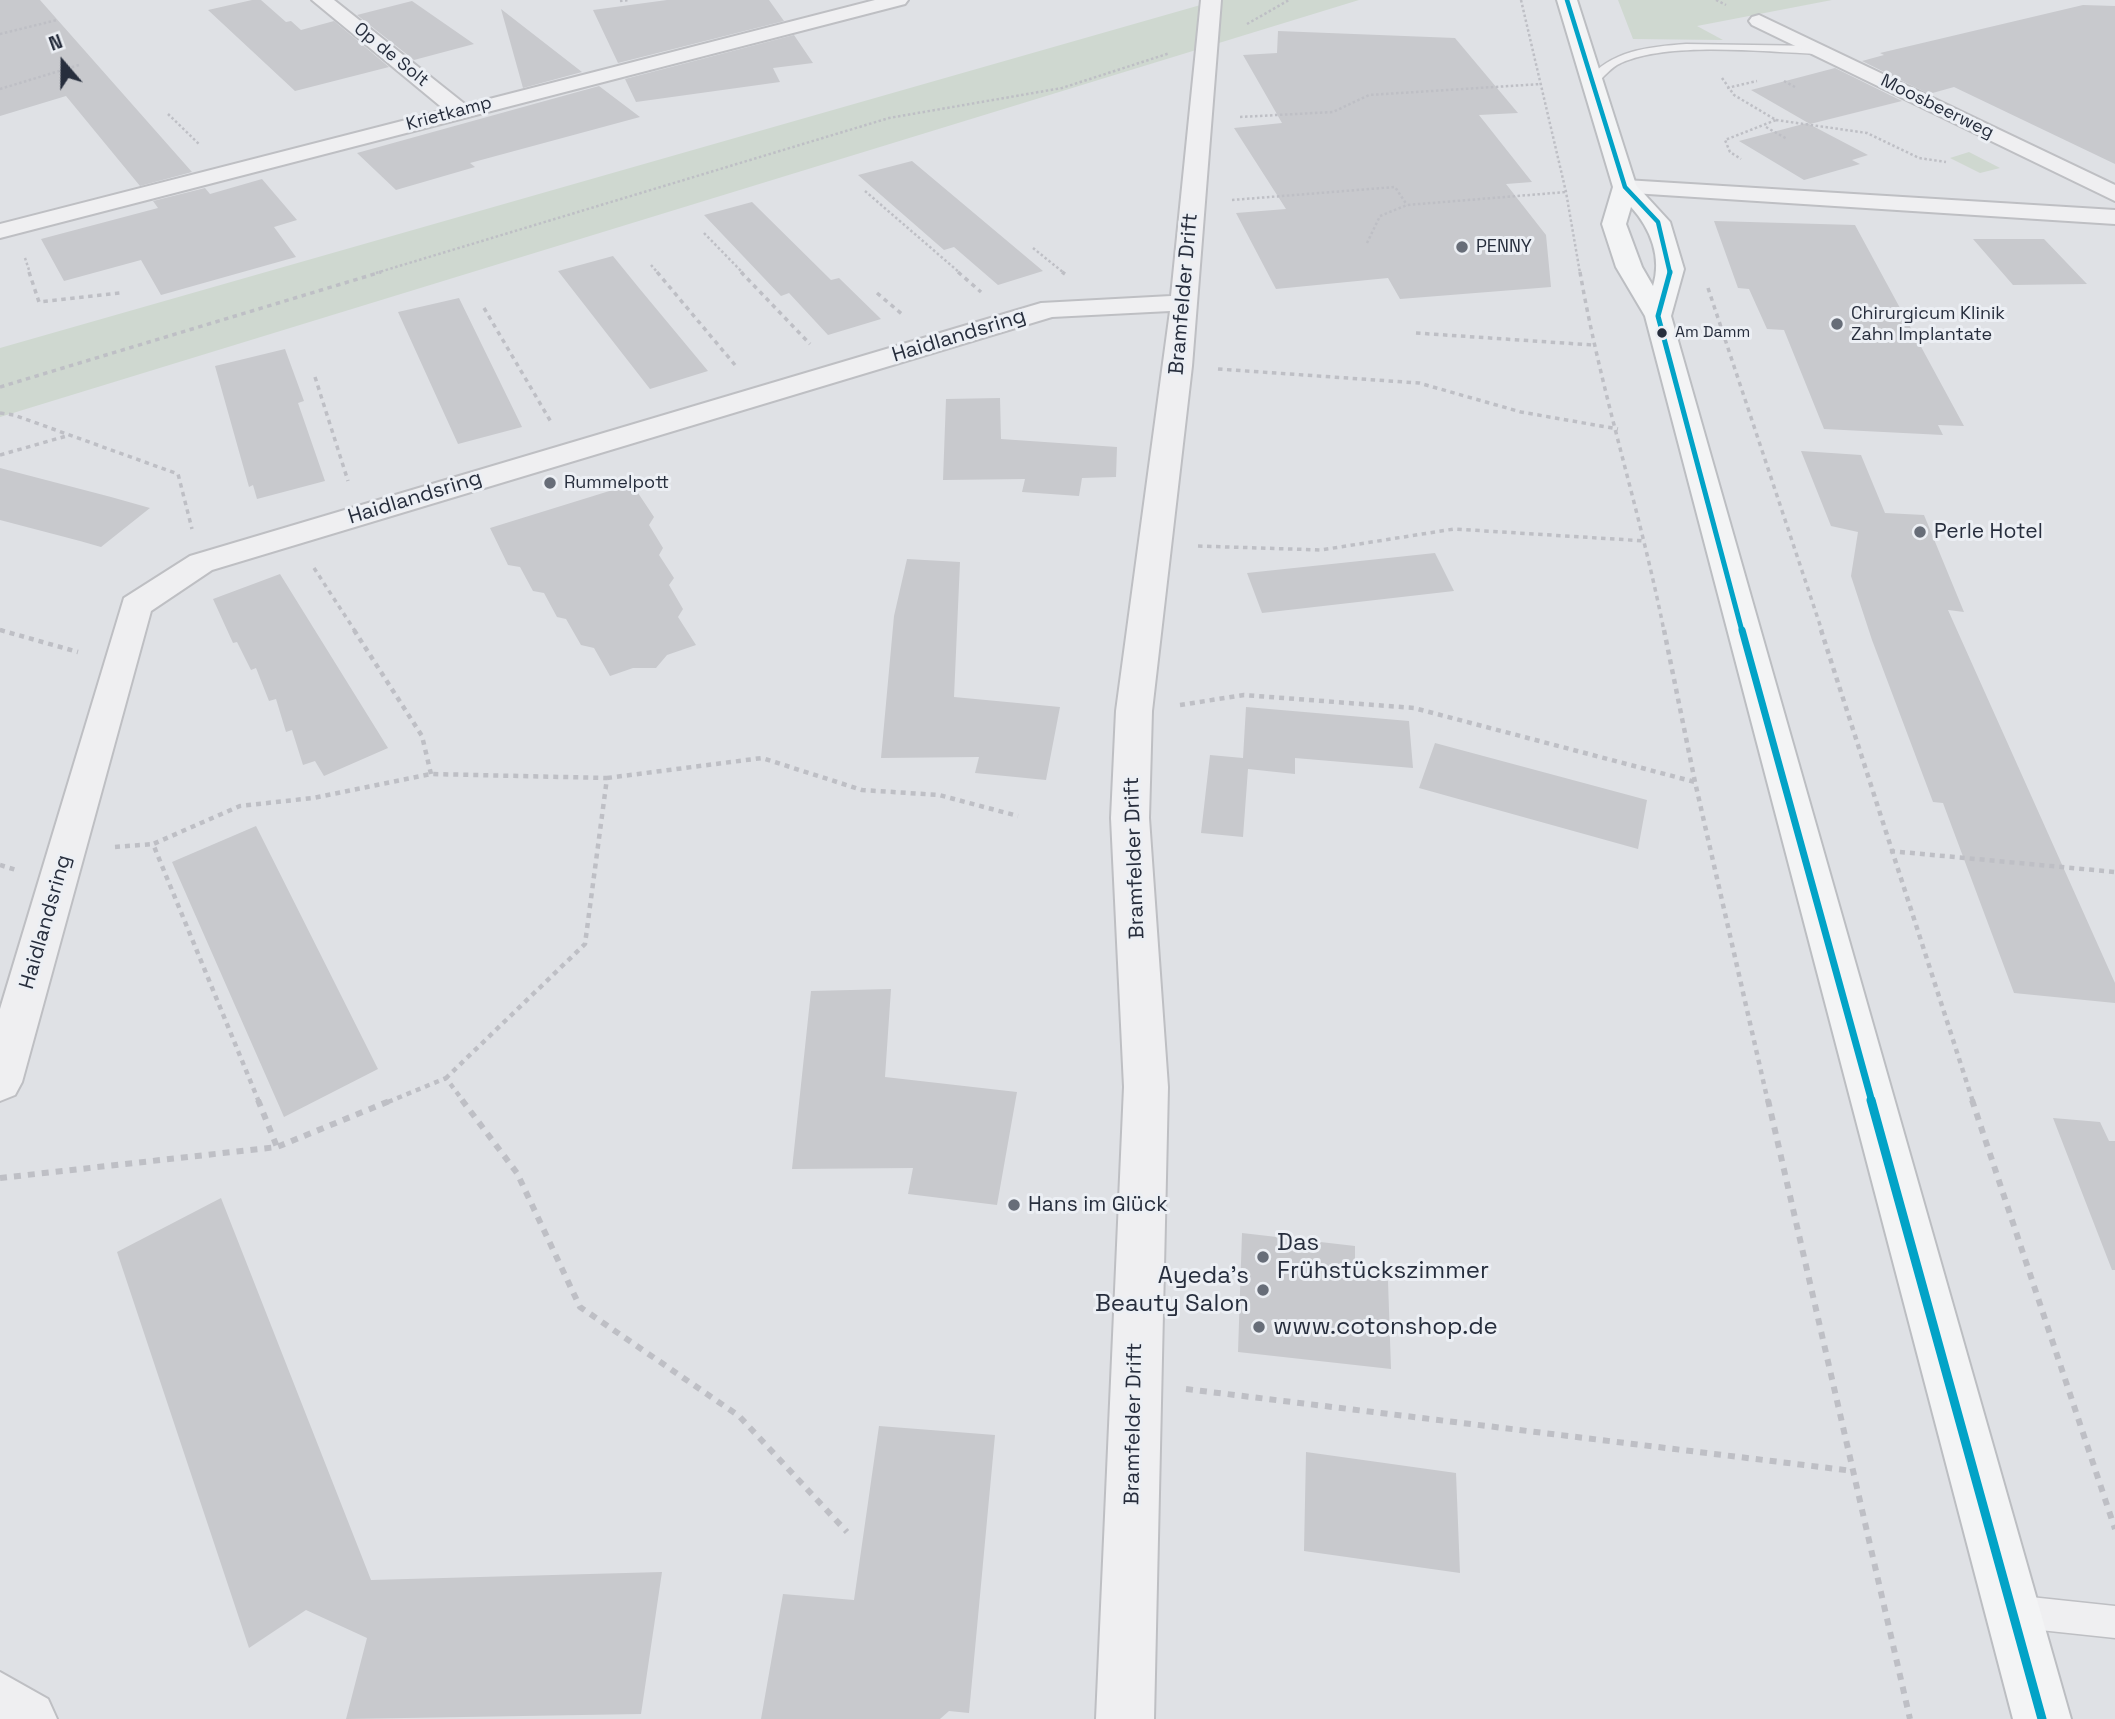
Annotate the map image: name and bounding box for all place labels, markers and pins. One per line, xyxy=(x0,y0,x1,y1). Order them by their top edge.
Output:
place label: PENNY xyxy=(1476,236,1532,258)
marker: PENNY xyxy=(1454,239,1470,255)
place label: Chirurgicum Klinik Zahn Implantate xyxy=(1851,303,2005,346)
marker: Chirurgicum Klinik Zahn Implantate xyxy=(1829,316,1845,332)
place label: Am Damm xyxy=(1675,323,1750,343)
marker: Am Damm xyxy=(1655,326,1669,340)
place label: Rummelpott xyxy=(564,472,669,494)
marker: Rummelpott xyxy=(542,475,558,491)
place label: Perle Hotel xyxy=(1934,519,2043,545)
marker: Perle Hotel xyxy=(1912,524,1928,540)
place label: Hans im Glück xyxy=(1028,1192,1168,1218)
marker: Hans im Glück xyxy=(1006,1197,1022,1213)
place label: Das Frühstückszimmer xyxy=(1277,1229,1489,1285)
marker: Das Frühstückszimmer xyxy=(1255,1249,1271,1265)
place label: Ayeda's Beauty Salon xyxy=(1095,1262,1249,1318)
marker: Ayeda's Beauty Salon xyxy=(1255,1282,1271,1298)
place label: www.cotonshop.de xyxy=(1273,1313,1498,1341)
marker: www.cotonshop.de xyxy=(1251,1319,1267,1335)

